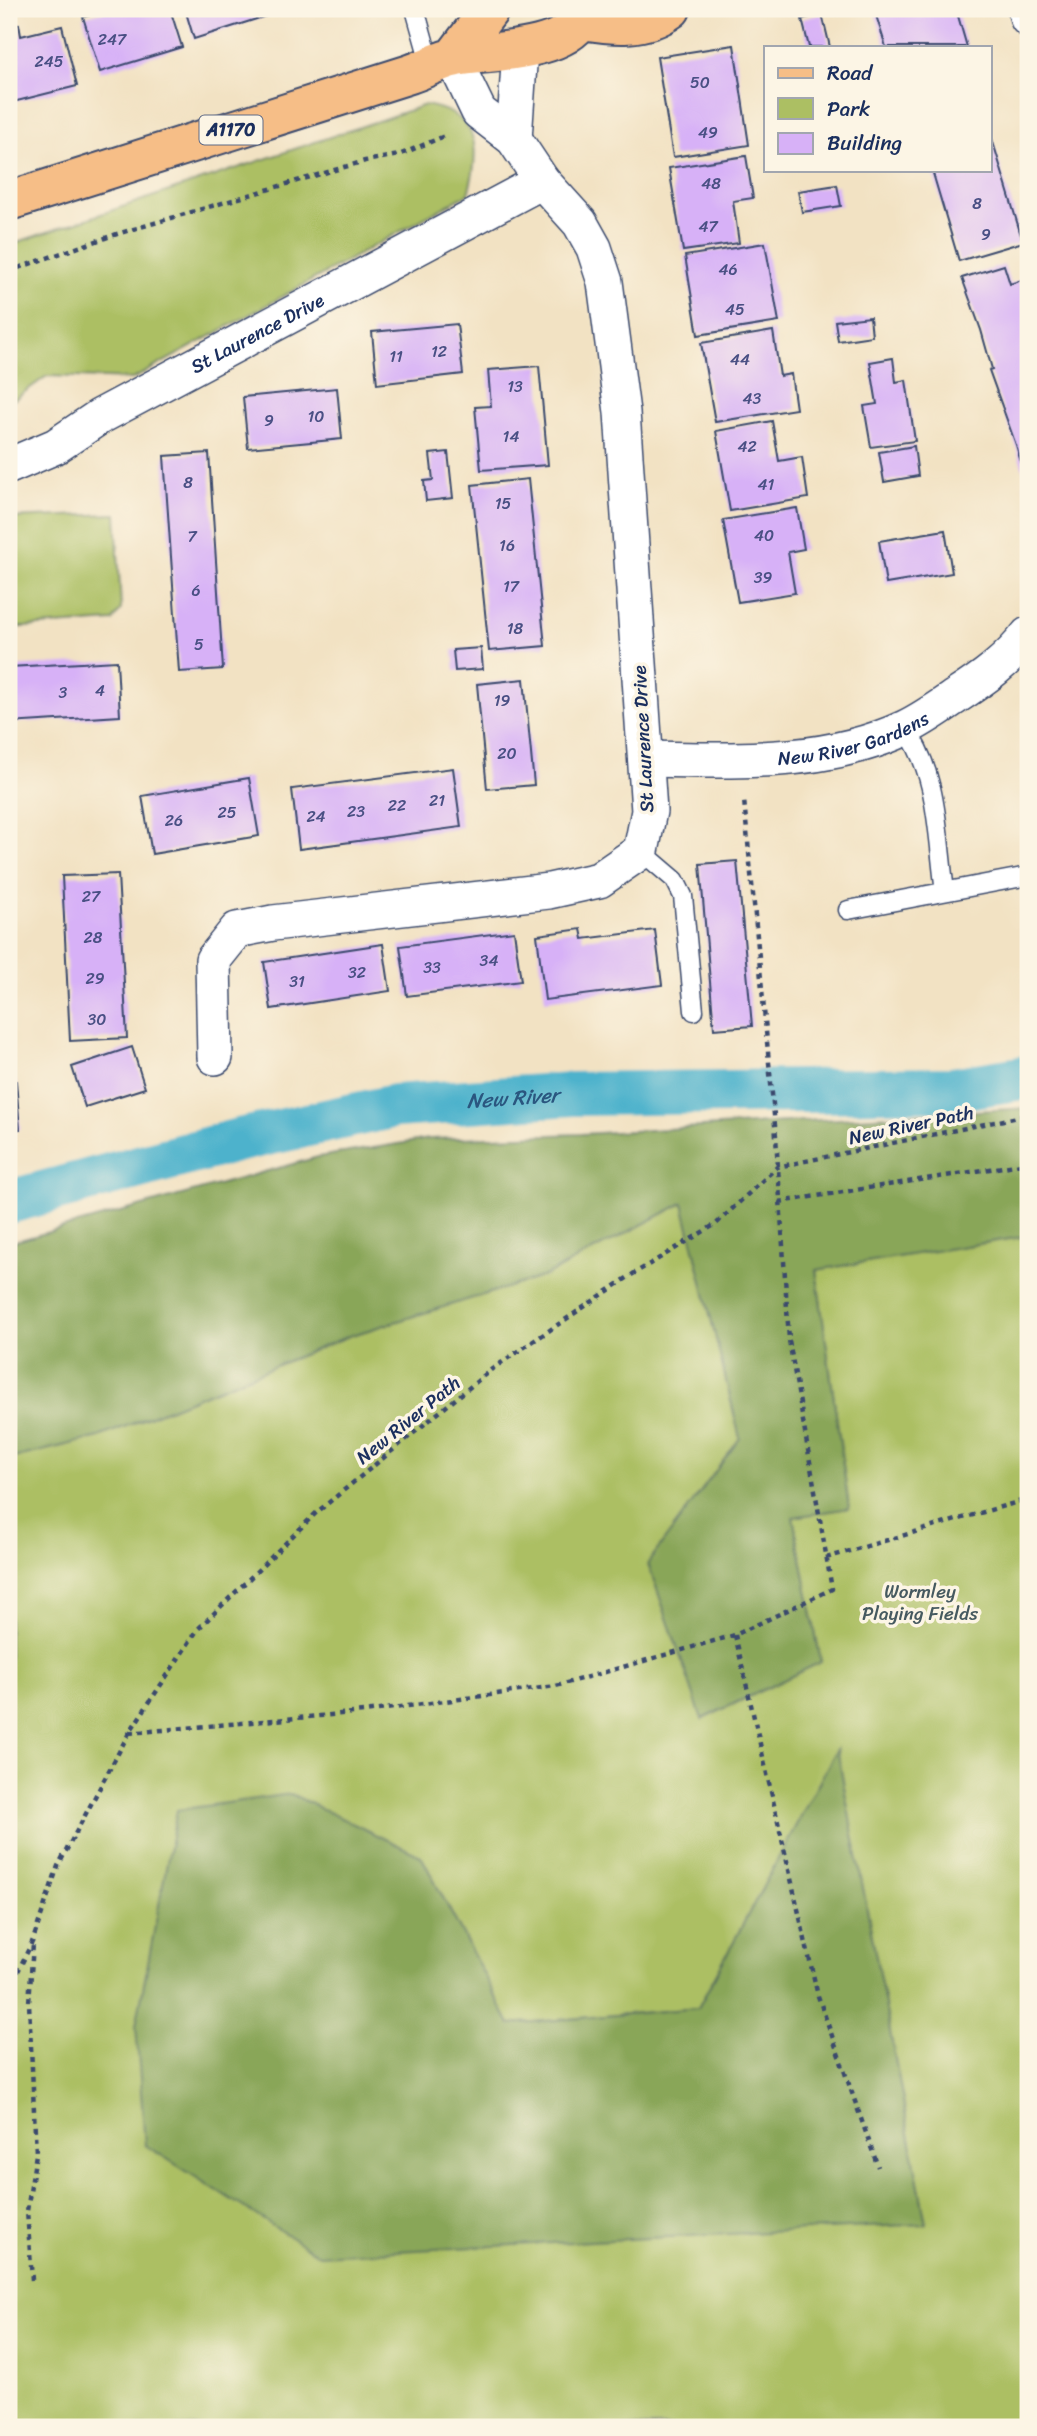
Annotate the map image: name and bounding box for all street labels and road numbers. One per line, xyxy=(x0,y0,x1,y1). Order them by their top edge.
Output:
road number: A1170 xyxy=(200,116,262,145)
street label: St Laurence Drive xyxy=(184,284,330,382)
street label: St Laurence Drive xyxy=(623,664,663,814)
street label: New River Gardens xyxy=(776,702,936,775)
street label: New River Path xyxy=(845,1096,977,1154)
street label: New River Path xyxy=(348,1367,468,1473)

